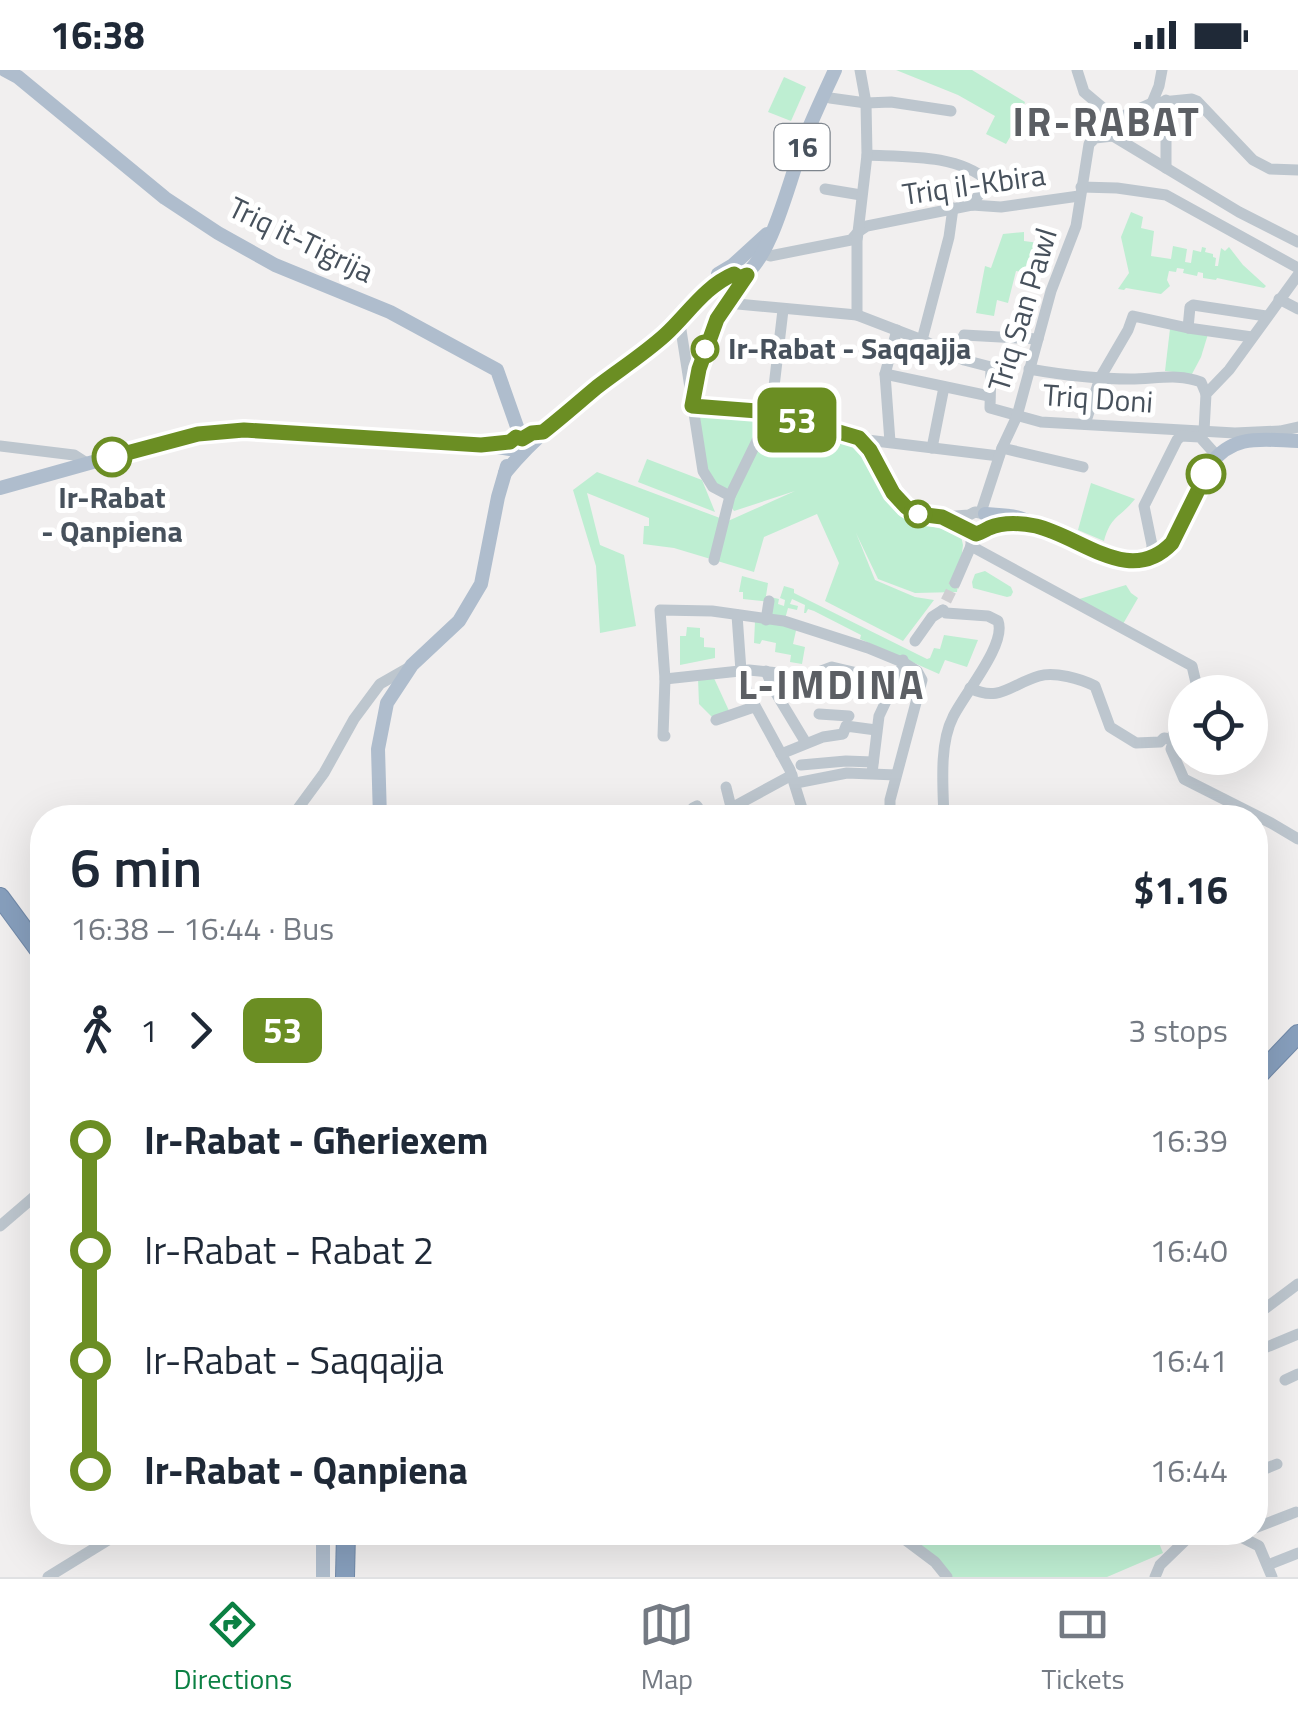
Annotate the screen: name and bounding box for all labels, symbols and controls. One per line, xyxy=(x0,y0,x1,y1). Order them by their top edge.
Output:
text: 16:38 xyxy=(50,6,145,64)
district label: IR-RABAT xyxy=(1013,91,1201,152)
road number: 16 xyxy=(774,124,830,170)
street label: Triq il-Kbira xyxy=(899,151,1048,217)
street label: Triq it-Tiġrija xyxy=(221,184,382,294)
street label: Triq San Pawl xyxy=(975,222,1069,397)
place label: Ir-Rabat - Saqqajja xyxy=(728,325,971,371)
marker: Ir-Rabat - Saqqajja xyxy=(692,336,718,362)
street label: Triq Doni xyxy=(1041,371,1155,425)
line badge: 53 xyxy=(752,388,842,452)
text: 53 xyxy=(777,393,817,447)
marker: Ir-Rabat - Qanpiena xyxy=(93,438,131,476)
unlabelled marker xyxy=(1187,455,1225,493)
place label: Ir-Rabat - Qanpiena xyxy=(41,474,183,554)
unlabelled marker xyxy=(905,501,931,527)
district label: L-IMDINA xyxy=(738,654,926,715)
map controls xyxy=(1168,675,1268,775)
button: locate xyxy=(1168,675,1268,775)
text: 6 min xyxy=(70,825,202,908)
text: $1.16 xyxy=(1133,861,1228,919)
text: 16:38 – 16:44 · Bus xyxy=(70,904,334,952)
icon: walk xyxy=(70,1003,125,1058)
icon: forward xyxy=(173,1003,228,1058)
text: 53 xyxy=(263,1003,302,1057)
text: 1 xyxy=(140,1006,158,1054)
text: 3 stops xyxy=(1128,1006,1228,1054)
text: Ir-Rabat - Għeriexem xyxy=(144,1111,488,1169)
text: 16:39 xyxy=(1149,1116,1228,1164)
text: Ir-Rabat - Rabat 2 xyxy=(144,1221,434,1279)
text: 16:40 xyxy=(1149,1226,1228,1274)
text: Ir-Rabat - Saqqajja xyxy=(144,1331,444,1389)
text: 16:41 xyxy=(1149,1336,1228,1384)
text: Ir-Rabat - Qanpiena xyxy=(144,1441,468,1499)
text: 16:44 xyxy=(1149,1446,1228,1494)
tab: Directions xyxy=(174,1597,292,1700)
tab: Map xyxy=(639,1597,694,1700)
tab: Tickets xyxy=(1041,1597,1124,1700)

